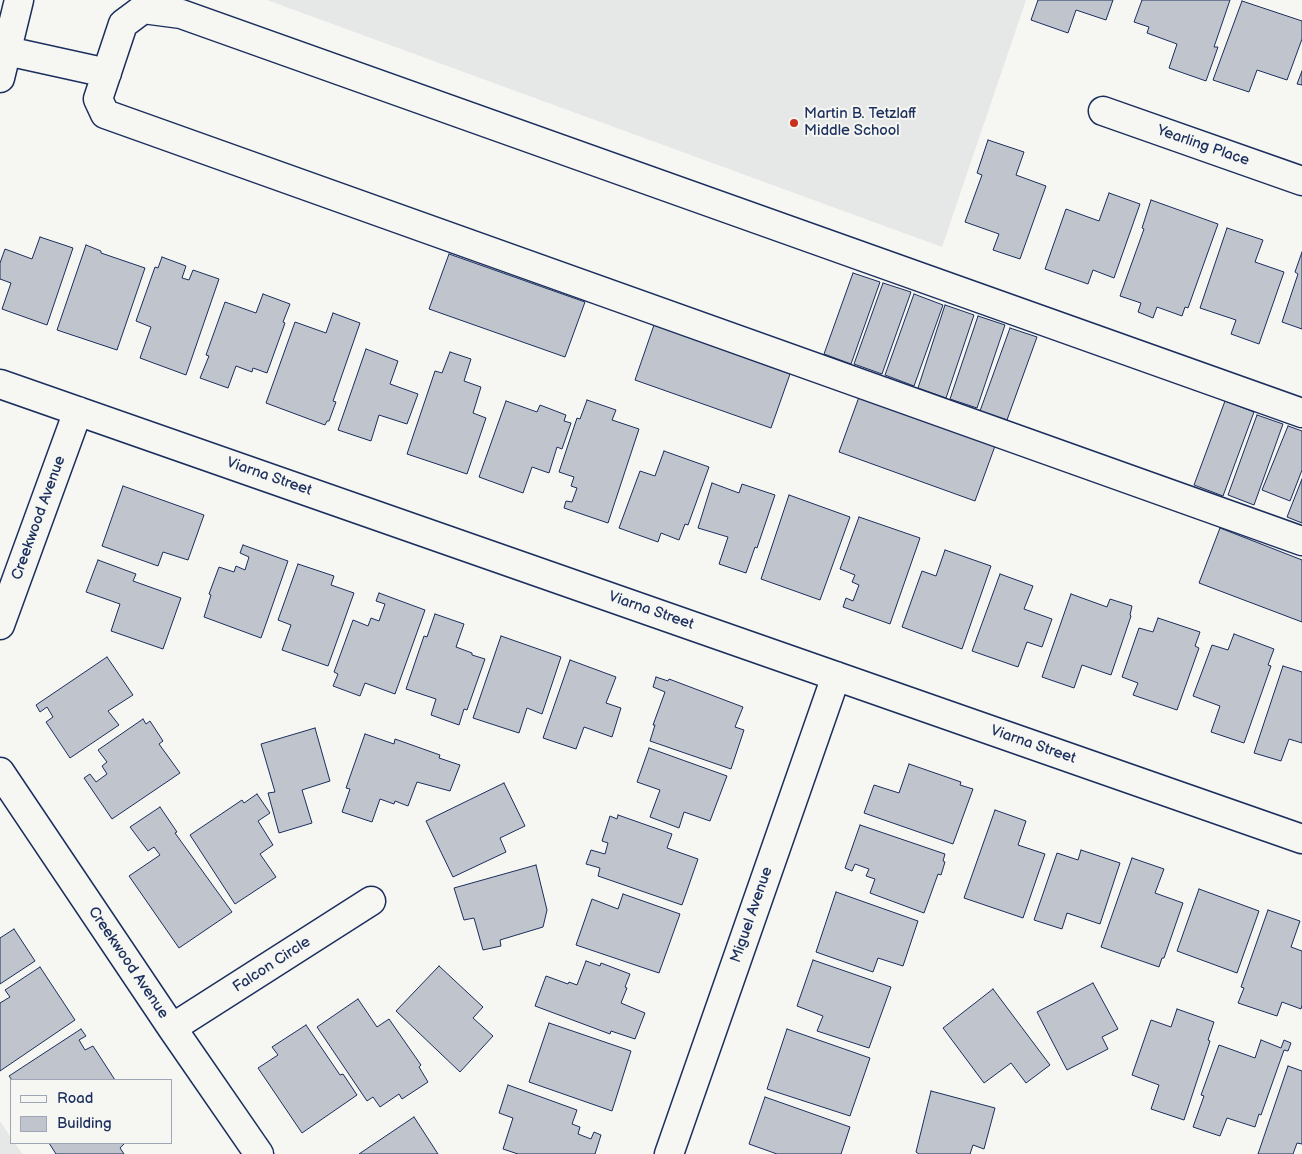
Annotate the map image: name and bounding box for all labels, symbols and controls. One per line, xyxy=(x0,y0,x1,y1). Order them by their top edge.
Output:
place label: Martin B. Tetzlaff Middle School xyxy=(804,105,916,140)
marker: Martin B. Tetzlaff Middle School xyxy=(788,117,800,129)
street label: Yearling Place xyxy=(1155,122,1251,170)
street label: Creekwood Avenue xyxy=(8,453,70,583)
street label: Viarna Street xyxy=(224,454,314,500)
street label: Viarna Street xyxy=(606,588,696,634)
street label: Viarna Street xyxy=(988,722,1078,768)
street label: Miguel Avenue xyxy=(727,865,777,965)
street label: Creekwood Avenue xyxy=(84,904,172,1022)
street label: Falcon Circle xyxy=(230,933,314,997)
legend xyxy=(10,1079,172,1144)
text: Road xyxy=(57,1089,93,1108)
text: Building xyxy=(57,1114,112,1133)

